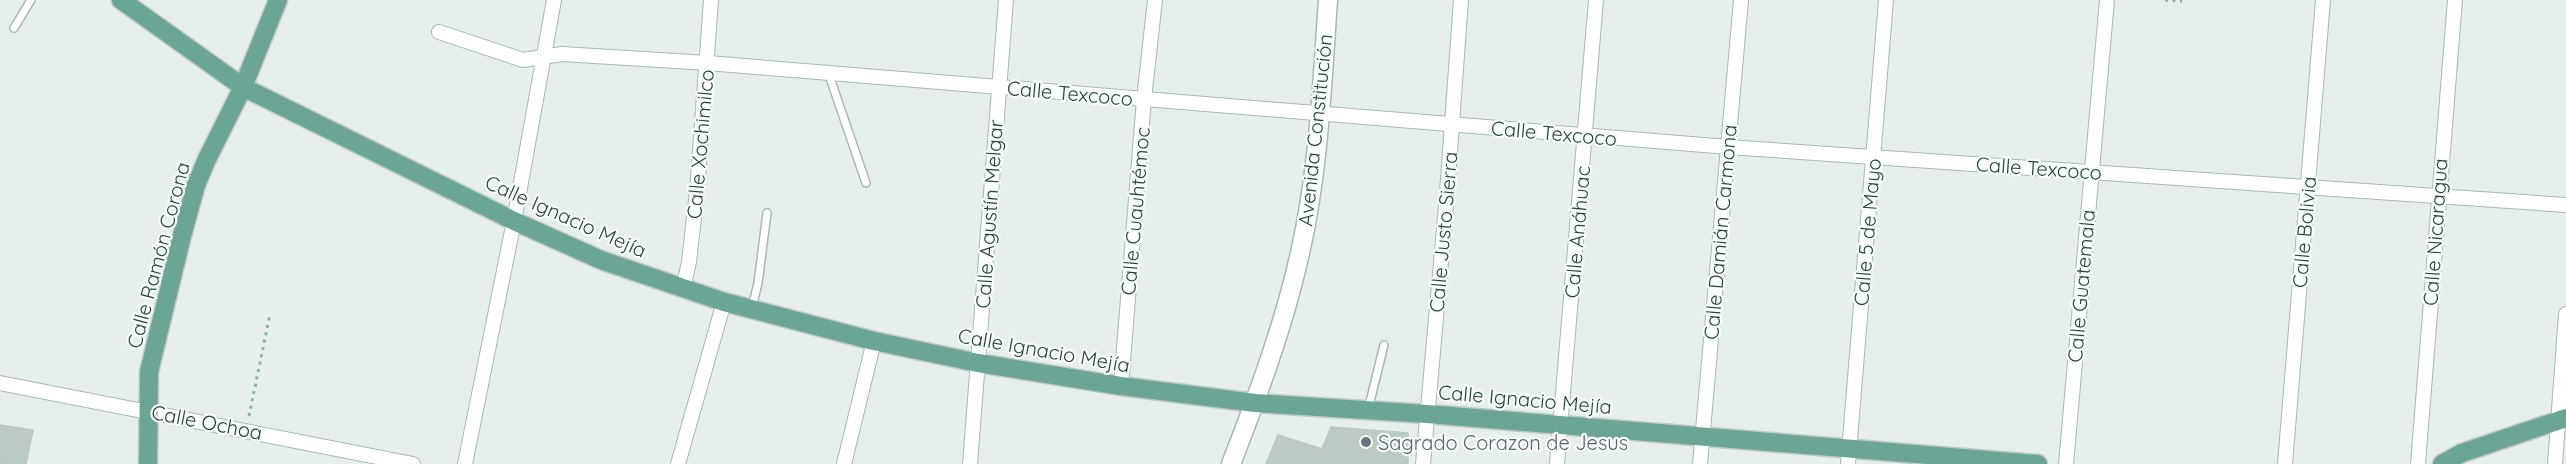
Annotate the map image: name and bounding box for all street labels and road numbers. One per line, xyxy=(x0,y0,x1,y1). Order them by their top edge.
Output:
street label: Avenida Constitución xyxy=(1292,33,1338,227)
street label: Calle Xochimilco xyxy=(681,68,719,220)
street label: Calle Texcoco xyxy=(1006,75,1134,111)
street label: Calle Texcoco xyxy=(1490,115,1618,151)
street label: Calle Agustín Melgar xyxy=(970,118,1008,309)
street label: Calle Damián Carmona xyxy=(1698,123,1742,341)
street label: Calle Cuauhtémoc xyxy=(1115,126,1155,296)
street label: Calle Justo Sierra xyxy=(1424,150,1462,314)
street label: Calle Texcoco xyxy=(1975,151,2103,185)
street label: Calle 5 de Mayo xyxy=(1848,157,1886,307)
street label: Calle Nicaragua xyxy=(2417,157,2453,307)
street label: Calle Ramón Corona xyxy=(121,159,195,351)
street label: Calle Anáhuac xyxy=(1559,165,1595,299)
street label: Calle Ignacio Mejía xyxy=(481,169,651,263)
street label: Calle Bolivia xyxy=(2287,175,2321,289)
street label: Calle Guatemala xyxy=(2062,208,2100,364)
street label: Calle Ignacio Mejía xyxy=(956,323,1132,377)
street label: Calle Ignacio Mejía xyxy=(1437,379,1613,419)
street label: Calle Ochoa xyxy=(149,399,265,445)

